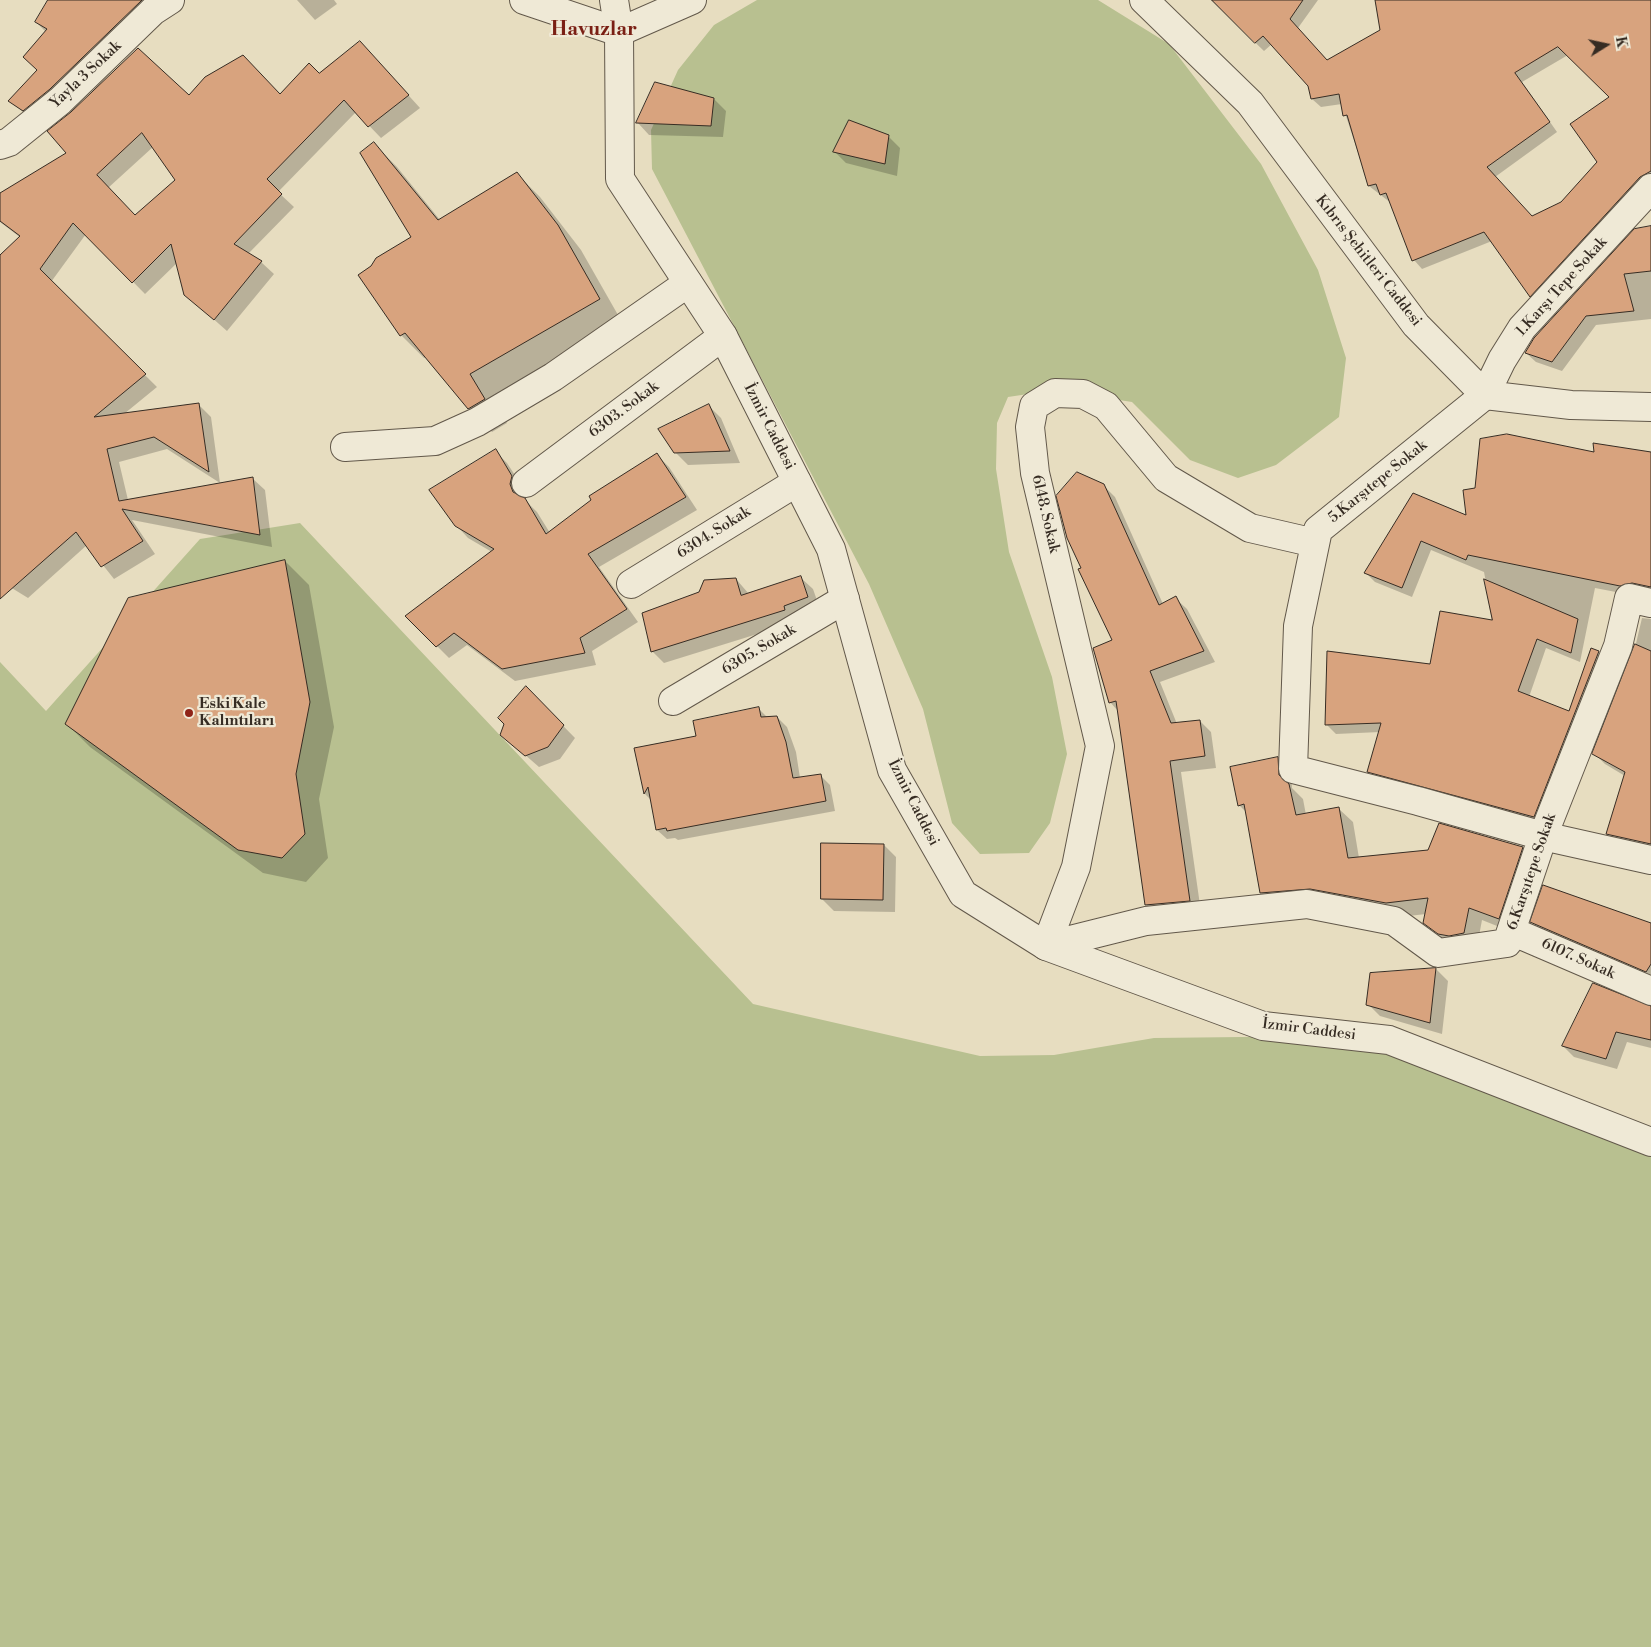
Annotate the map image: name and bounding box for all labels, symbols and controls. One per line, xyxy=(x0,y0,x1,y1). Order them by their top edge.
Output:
district label: Havuzlar xyxy=(551,18,637,42)
north arrow xyxy=(1581,20,1631,70)
text: K xyxy=(1611,35,1631,50)
street label: Yayla 3 Sokak xyxy=(47,37,125,113)
street label: Kıbrıs Şehitleri Caddesi xyxy=(1311,192,1425,330)
street label: 1.Karşı Tepe Sokak xyxy=(1513,234,1611,340)
street label: 6303. Sokak xyxy=(586,378,662,442)
street label: İzmir Caddesi xyxy=(740,381,798,473)
street label: 5.Karşıtepe Sokak xyxy=(1325,437,1431,527)
street label: 6148. Sokak xyxy=(1027,473,1063,555)
street label: 6304. Sokak xyxy=(674,503,754,563)
street label: 6305. Sokak xyxy=(719,621,799,679)
place label: Eski Kale Kalıntıları xyxy=(199,695,274,730)
marker: Eski Kale Kalıntıları xyxy=(183,707,195,719)
street label: İzmir Caddesi xyxy=(884,757,942,849)
street label: 6.Karşıtepe Sokak xyxy=(1504,811,1560,933)
street label: 6107. Sokak xyxy=(1538,935,1618,983)
street label: İzmir Caddesi xyxy=(1261,1015,1357,1045)

